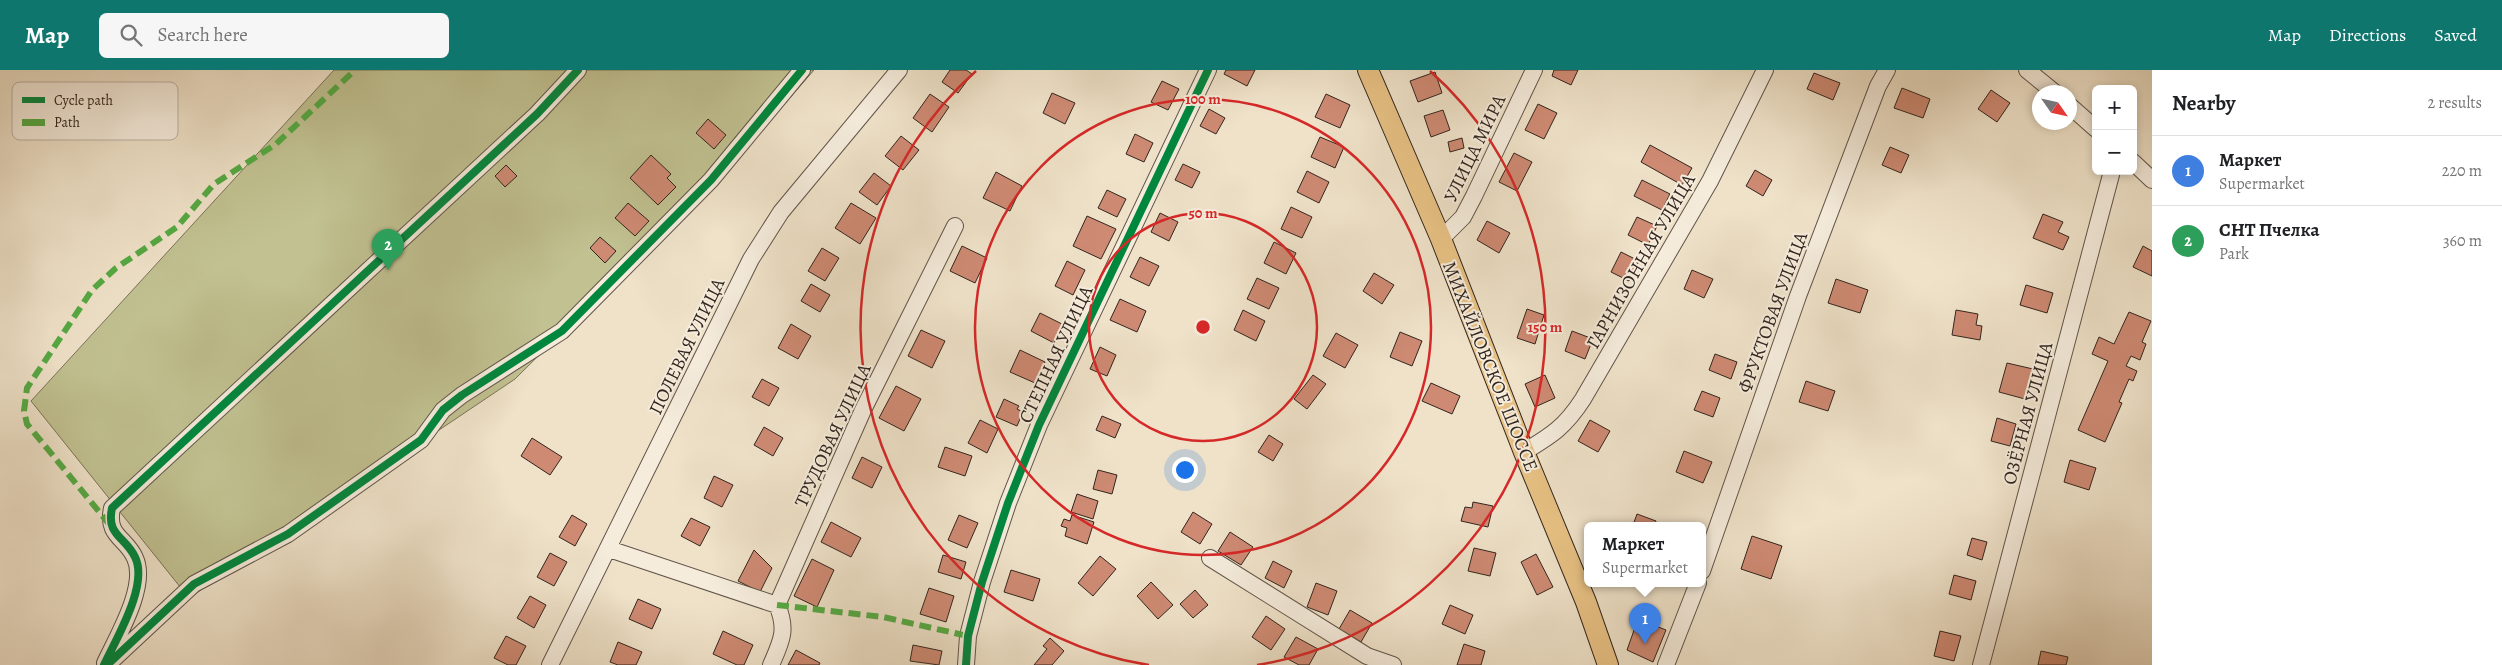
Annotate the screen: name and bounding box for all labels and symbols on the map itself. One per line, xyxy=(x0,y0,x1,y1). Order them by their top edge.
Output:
legend xyxy=(12,82,178,140)
north arrow xyxy=(2032,85,2077,130)
text: 100 m xyxy=(1185,89,1221,109)
street label: УЛИЦА МИРА xyxy=(1438,89,1513,207)
text: Cycle path xyxy=(54,91,114,110)
text: Path xyxy=(54,113,81,132)
street label: ГАРНИЗОННАЯ УЛИЦА xyxy=(1580,168,1702,354)
text: 50 m xyxy=(1188,203,1218,223)
street label: ФРУКТОВАЯ УЛИЦА xyxy=(1732,227,1814,396)
pin: 2 xyxy=(372,229,404,270)
street label: МИХАЙЛОВСКОЕ ШОССЕ xyxy=(1436,257,1544,475)
street label: ПОЛЕВАЯ УЛИЦА xyxy=(643,273,732,419)
street label: СТЕПНАЯ УЛИЦА xyxy=(1013,281,1100,428)
text: 150 m xyxy=(1528,317,1563,337)
centre of rings xyxy=(1194,318,1212,336)
street label: ОЗЁРНАЯ УЛИЦА xyxy=(1996,338,2060,487)
street label: ТРУДОВАЯ УЛИЦА xyxy=(788,359,878,511)
your location xyxy=(1172,457,1198,483)
pin: 1 xyxy=(1629,603,1661,644)

